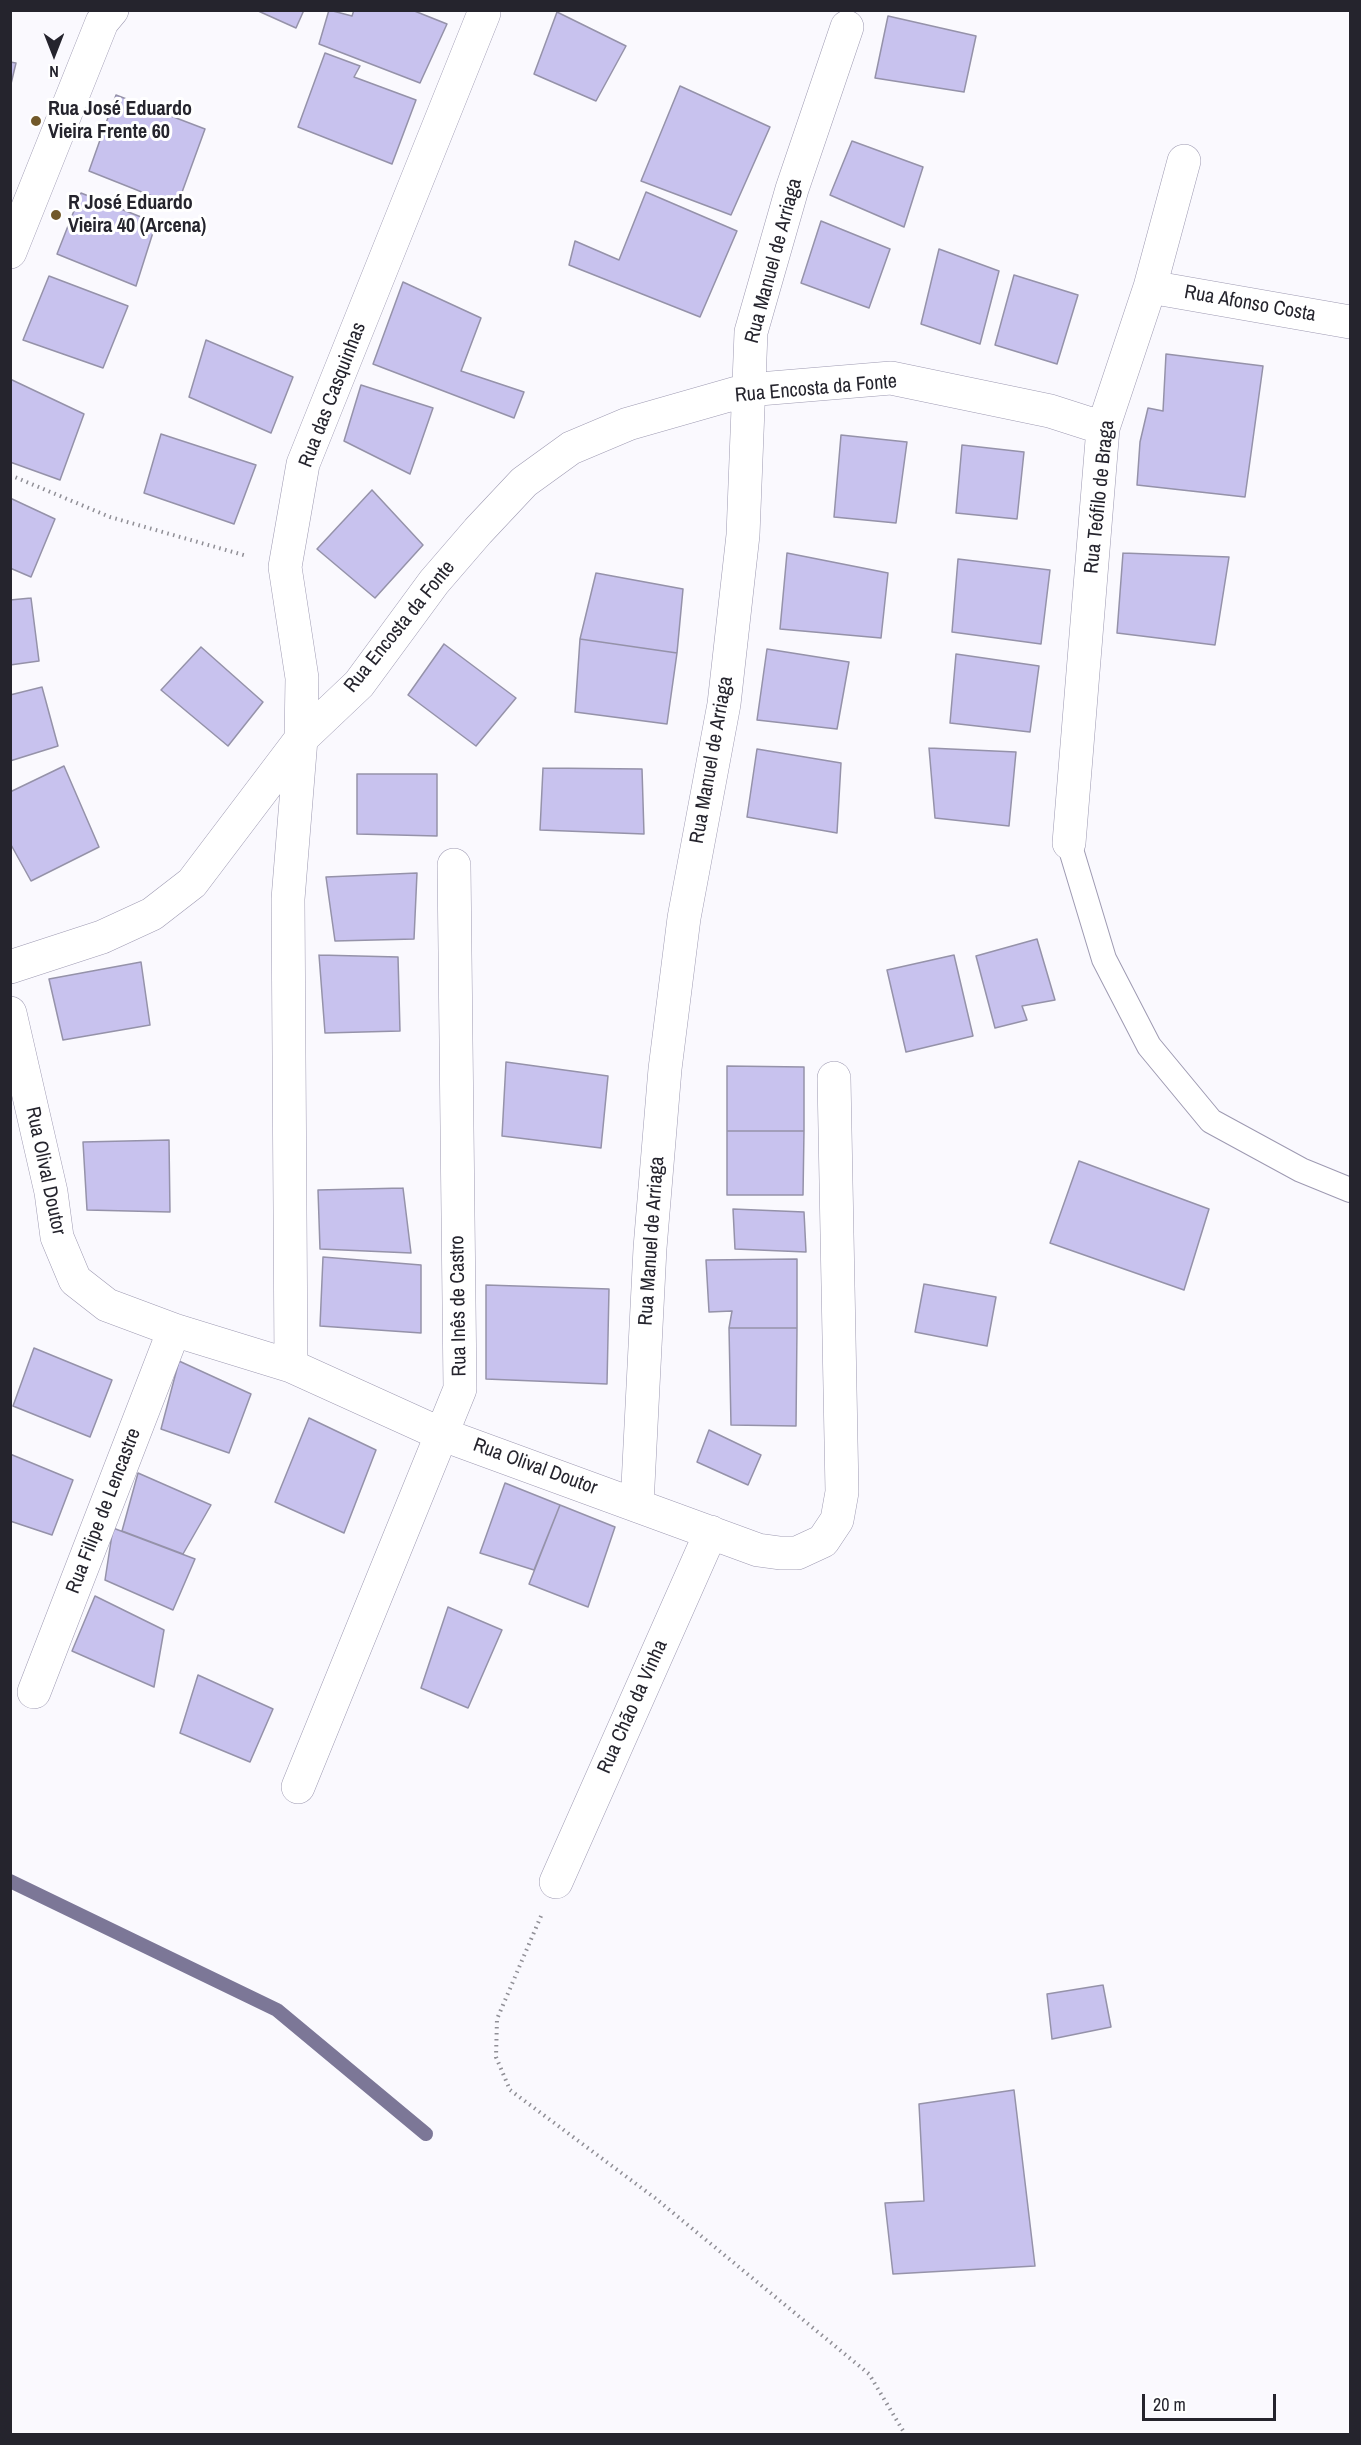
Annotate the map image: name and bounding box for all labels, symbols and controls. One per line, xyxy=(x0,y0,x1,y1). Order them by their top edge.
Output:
north arrow xyxy=(24,24,84,84)
text: N xyxy=(49,61,59,83)
place label: Rua José Eduardo Vieira Frente 60 xyxy=(48,98,192,145)
marker: Rua José Eduardo Vieira Frente 60 xyxy=(29,114,43,128)
street label: Rua Manuel de Arriaga xyxy=(740,176,808,346)
place label: R José Eduardo Vieira 40 (Arcena) xyxy=(68,192,206,239)
marker: R José Eduardo Vieira 40 (Arcena) xyxy=(49,208,63,222)
street label: Rua Afonso Costa xyxy=(1182,281,1318,327)
street label: Rua das Casquinhas xyxy=(294,319,372,471)
street label: Rua Encosta da Fonte xyxy=(734,370,898,408)
street label: Rua Teófilo de Braga xyxy=(1080,419,1120,575)
street label: Rua Encosta da Fonte xyxy=(340,556,460,698)
street label: Rua Manuel de Arriaga xyxy=(685,674,739,846)
street label: Rua Olival Doutor xyxy=(20,1105,70,1237)
street label: Rua Manuel de Arriaga xyxy=(634,1156,670,1326)
street label: Rua Inês de Castro xyxy=(446,1235,472,1377)
street label: Rua Filipe de Lencastre xyxy=(61,1425,147,1597)
street label: Rua Olival Doutor xyxy=(470,1433,600,1501)
street label: Rua Chão da Vinha xyxy=(593,1636,673,1778)
scale bar xyxy=(1145,2382,1278,2420)
text: 20 m xyxy=(1153,2392,1186,2417)

